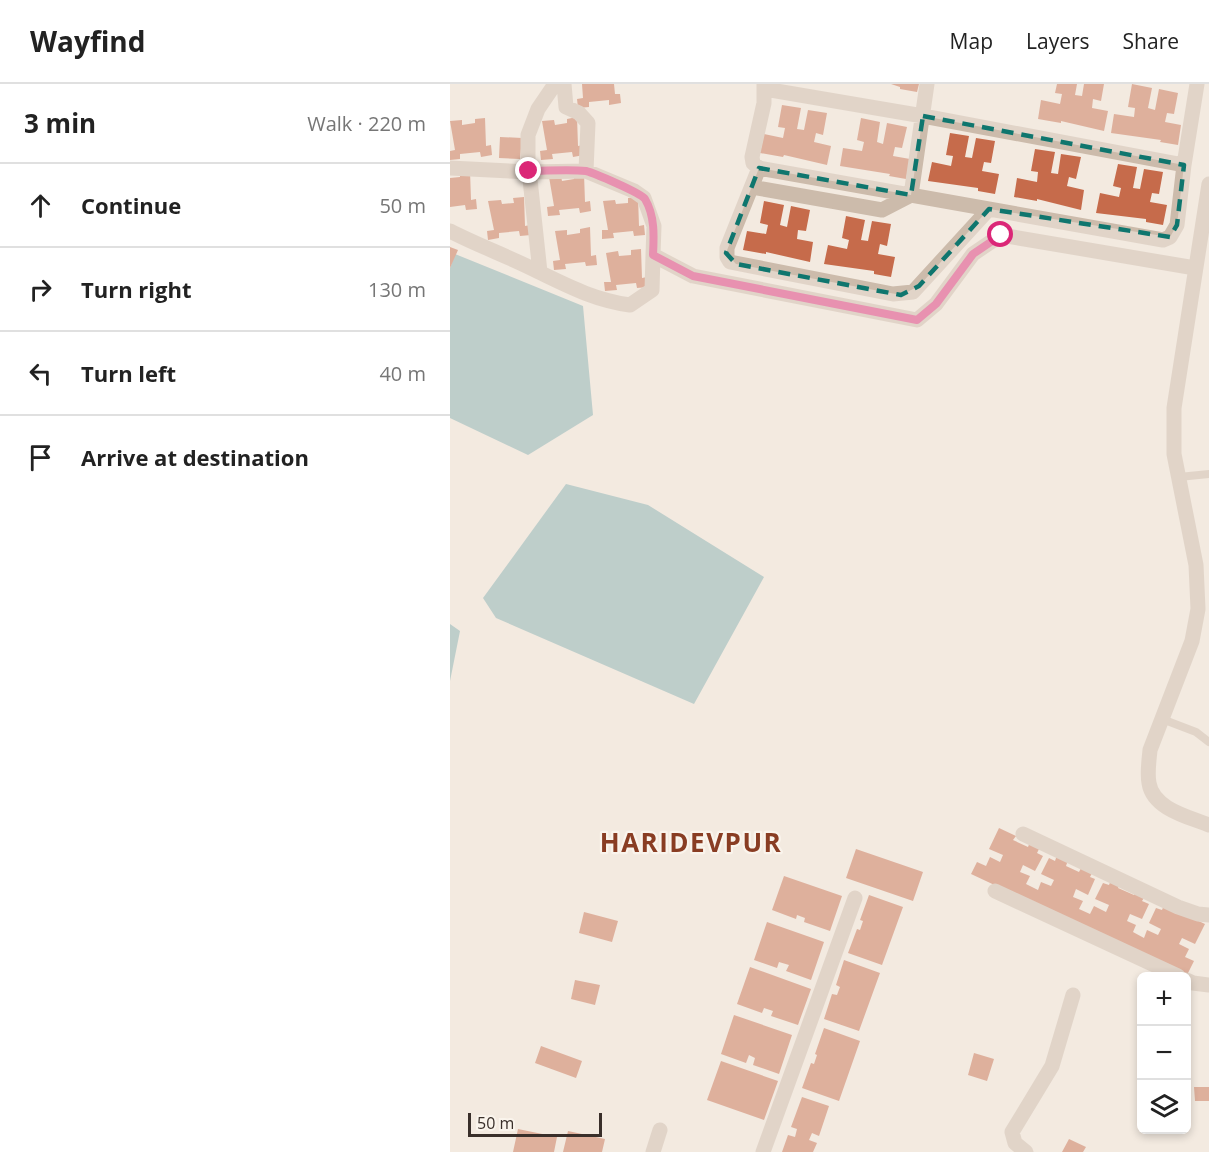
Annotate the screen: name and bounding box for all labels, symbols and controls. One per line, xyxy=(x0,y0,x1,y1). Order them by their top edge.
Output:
text: Wayfind xyxy=(30,22,145,60)
text: Map xyxy=(950,27,993,55)
text: Layers xyxy=(1026,27,1090,55)
text: Share xyxy=(1123,27,1179,55)
text: 3 min xyxy=(24,105,96,141)
text: Walk · 220 m xyxy=(307,110,426,137)
route end xyxy=(515,157,541,183)
icon: ahead xyxy=(24,189,57,222)
text: Continue xyxy=(81,190,181,220)
text: 50 m xyxy=(379,192,426,219)
route start xyxy=(987,221,1013,247)
icon: right xyxy=(24,273,57,306)
text: Turn right xyxy=(81,274,192,304)
text: 130 m xyxy=(368,276,426,303)
icon: left xyxy=(24,357,57,390)
text: Turn left xyxy=(81,358,176,388)
text: 40 m xyxy=(379,360,426,387)
icon: arrive xyxy=(24,441,57,474)
text: Arrive at destination xyxy=(81,442,309,472)
district label: HARIDEVPUR xyxy=(600,824,782,860)
map controls xyxy=(1137,972,1191,1134)
button: + xyxy=(1137,972,1191,1026)
button: − xyxy=(1137,1026,1191,1080)
button: layers xyxy=(1137,1080,1191,1134)
scale bar xyxy=(468,1110,602,1138)
text: 50 m xyxy=(477,1112,514,1134)

